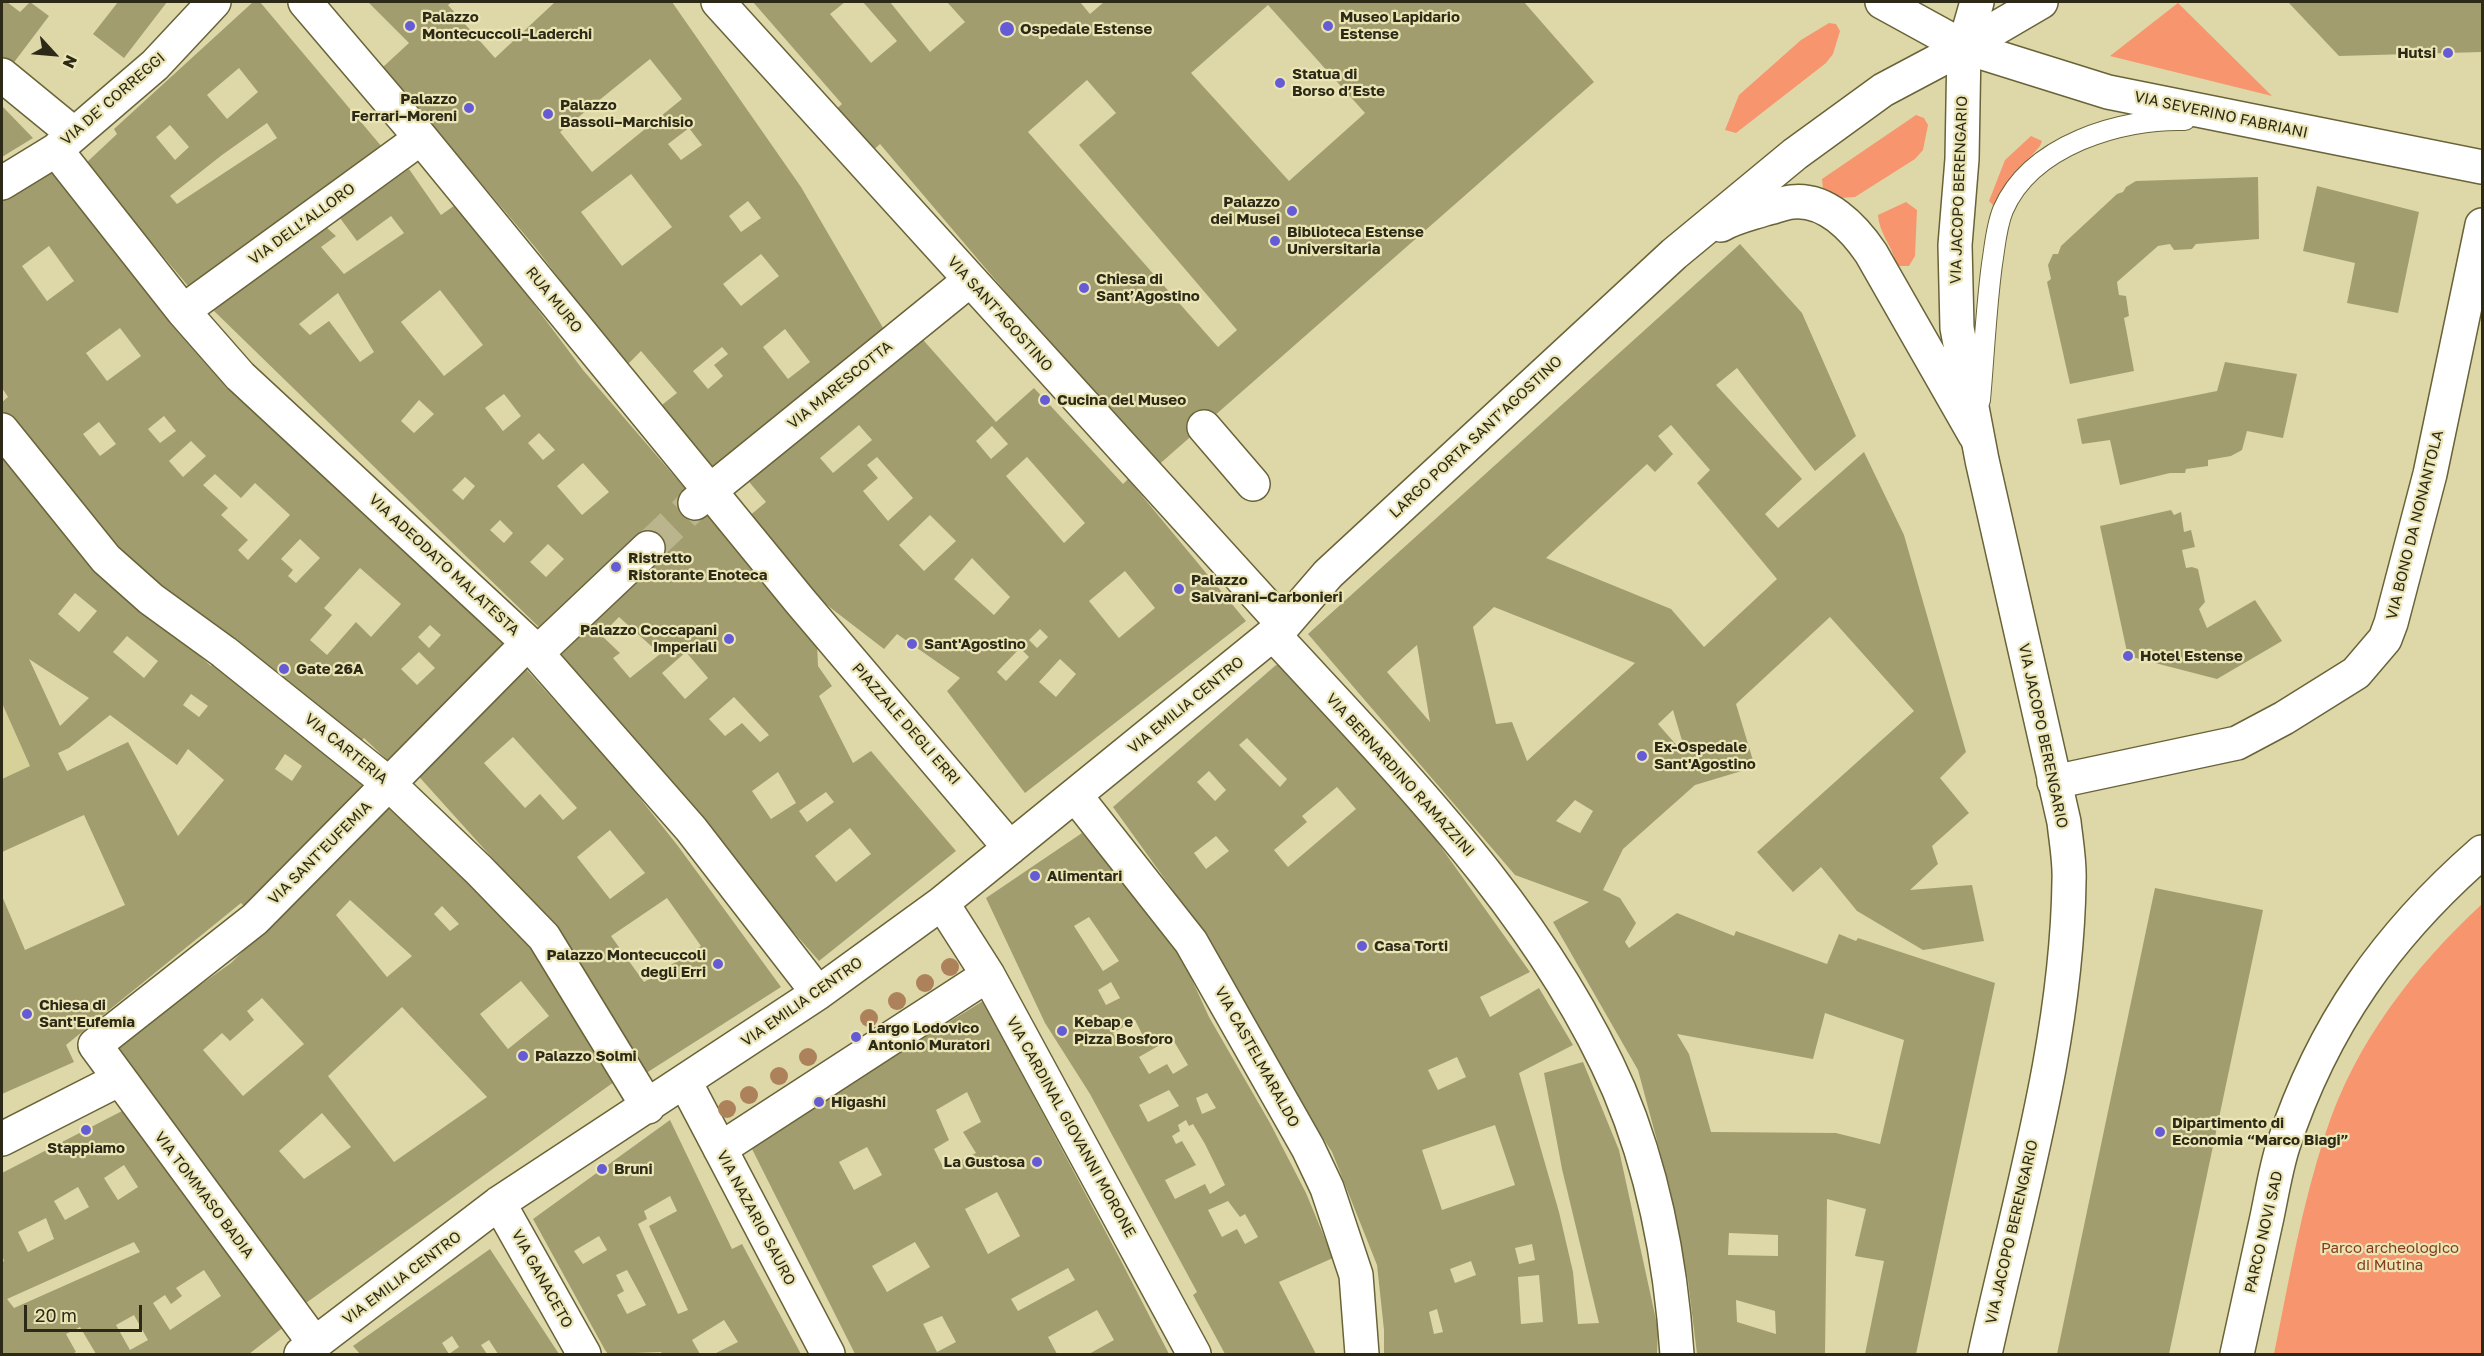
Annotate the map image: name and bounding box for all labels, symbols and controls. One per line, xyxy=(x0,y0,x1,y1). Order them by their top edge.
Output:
place label: Palazzo Montecuccoli–Laderchi xyxy=(422,8,592,43)
place label: Museo Lapidario Estense xyxy=(1340,8,1460,43)
marker: Palazzo Montecuccoli–Laderchi xyxy=(403,19,417,33)
marker: Museo Lapidario Estense xyxy=(1321,19,1335,33)
marker: Ospedale Estense xyxy=(998,20,1016,38)
place label: Ospedale Estense xyxy=(1020,20,1152,38)
north arrow xyxy=(24,24,84,84)
place label: Hutsi xyxy=(2397,44,2436,62)
marker: Hutsi xyxy=(2441,46,2455,60)
street label: VIA DE' CORREGGI xyxy=(57,49,169,149)
text: N xyxy=(59,52,82,72)
place label: Statua di Borso d’Este xyxy=(1292,65,1385,100)
marker: Statua di Borso d’Este xyxy=(1273,76,1287,90)
street label: VIA SEVERINO FABRIANI xyxy=(2133,88,2309,142)
place label: Palazzo Ferrari–Moreni xyxy=(351,90,457,125)
place label: Palazzo Bassoli–Marchisio xyxy=(560,96,693,131)
street label: VIA JACOPO BERENGARIO xyxy=(1947,96,1971,284)
marker: Palazzo Ferrari–Moreni xyxy=(462,101,476,115)
marker: Palazzo Bassoli–Marchisio xyxy=(541,107,555,121)
street label: VIA DELL’ALLORO xyxy=(245,179,359,269)
place label: Palazzo dei Musei xyxy=(1210,193,1280,228)
marker: Palazzo dei Musei xyxy=(1285,204,1299,218)
place label: Biblioteca Estense Universitaria xyxy=(1287,223,1424,258)
marker: Biblioteca Estense Universitaria xyxy=(1268,234,1282,248)
street label: VIA SANT'AGOSTINO xyxy=(944,253,1056,375)
street label: RUA MURO xyxy=(522,263,586,337)
place label: Chiesa di Sant’Agostino xyxy=(1096,270,1200,305)
marker: Chiesa di Sant’Agostino xyxy=(1077,281,1091,295)
street label: VIA MARESCOTTA xyxy=(784,337,896,433)
street label: LARGO PORTA SANT’AGOSTINO xyxy=(1386,352,1566,522)
place label: Cucina del Museo xyxy=(1057,391,1186,409)
marker: Cucina del Museo xyxy=(1038,393,1052,407)
street label: VIA BONO DA NONANTOLA xyxy=(2383,429,2447,621)
street label: VIA ADEODATO MALATESTA xyxy=(365,491,523,639)
place label: Ristretto Ristorante Enoteca xyxy=(628,549,767,584)
marker: Ristretto Ristorante Enoteca xyxy=(609,560,623,574)
place label: Palazzo Salvarani–Carbonieri xyxy=(1191,571,1343,606)
marker: Palazzo Salvarani–Carbonieri xyxy=(1172,582,1186,596)
place label: Palazzo Coccapani Imperiali xyxy=(580,621,717,656)
marker: Palazzo Coccapani Imperiali xyxy=(722,632,736,646)
place label: Sant'Agostino xyxy=(924,635,1026,653)
marker: Sant'Agostino xyxy=(905,637,919,651)
street label: VIA JACOPO BERENGARIO xyxy=(2015,642,2071,830)
place label: Hotel Estense xyxy=(2140,647,2243,665)
marker: Hotel Estense xyxy=(2121,649,2135,663)
street label: VIA EMILIA CENTRO xyxy=(1124,653,1248,757)
street label: PIAZZALE DEGLI ERRI xyxy=(848,659,964,789)
place label: Gate 26A xyxy=(296,660,364,678)
marker: Gate 26A xyxy=(277,662,291,676)
street label: VIA BERNARDINO RAMAZZINI xyxy=(1322,690,1478,860)
street label: VIA CARTERIA xyxy=(301,710,391,788)
place label: Ex-Ospedale Sant'Agostino xyxy=(1654,738,1756,773)
marker: Ex-Ospedale Sant'Agostino xyxy=(1635,749,1649,763)
street label: VIA SANT'EUFEMIA xyxy=(265,798,375,908)
place label: Alimentari xyxy=(1047,867,1122,885)
marker: Alimentari xyxy=(1028,869,1042,883)
place label: Casa Torti xyxy=(1374,937,1448,955)
marker: Casa Torti xyxy=(1355,939,1369,953)
place label: Palazzo Montecuccoli degli Erri xyxy=(546,946,706,981)
street label: VIA EMILIA CENTRO xyxy=(738,953,866,1051)
marker: Palazzo Montecuccoli degli Erri xyxy=(711,957,725,971)
street label: VIA CASTELMARALDO xyxy=(1211,983,1303,1131)
place label: Chiesa di Sant'Eufemia xyxy=(39,996,135,1031)
marker: Chiesa di Sant'Eufemia xyxy=(20,1007,34,1021)
street label: VIA CARDINAL GIOVANNI MORONE xyxy=(1003,1013,1139,1241)
place label: Kebap e Pizza Bosforo xyxy=(1074,1013,1173,1048)
place label: Largo Lodovico Antonio Muratori xyxy=(868,1019,990,1054)
marker: Kebap e Pizza Bosforo xyxy=(1055,1024,1069,1038)
marker: Largo Lodovico Antonio Muratori xyxy=(849,1030,863,1044)
place label: Palazzo Solmi xyxy=(535,1047,637,1065)
marker: Palazzo Solmi xyxy=(516,1049,530,1063)
place label: Higashi xyxy=(831,1093,886,1111)
marker: Higashi xyxy=(812,1095,826,1109)
place label: Dipartimento di Economia “Marco Biagi” xyxy=(2172,1114,2349,1149)
marker: Stappiamo xyxy=(79,1123,93,1137)
marker: Dipartimento di Economia “Marco Biagi” xyxy=(2153,1125,2167,1139)
street label: VIA TOMMASO BADIA xyxy=(151,1128,257,1262)
street label: VIA JACOPO BERENGARIO xyxy=(1982,1138,2042,1326)
place label: Stappiamo xyxy=(47,1139,125,1157)
street label: VIA NAZARIO SAURO xyxy=(713,1148,799,1288)
place label: La Gustosa xyxy=(943,1153,1025,1171)
marker: La Gustosa xyxy=(1030,1155,1044,1169)
place label: Bruni xyxy=(614,1160,653,1178)
marker: Bruni xyxy=(595,1162,609,1176)
street label: PARCO NOVI SAD xyxy=(2241,1169,2287,1295)
street label: VIA GANACETO xyxy=(508,1227,576,1331)
street label: VIA EMILIA CENTRO xyxy=(339,1228,465,1328)
park label: Parco archeologico di Mutina xyxy=(2321,1239,2459,1274)
scale bar xyxy=(27,1293,146,1331)
text: 20 m xyxy=(35,1304,77,1326)

